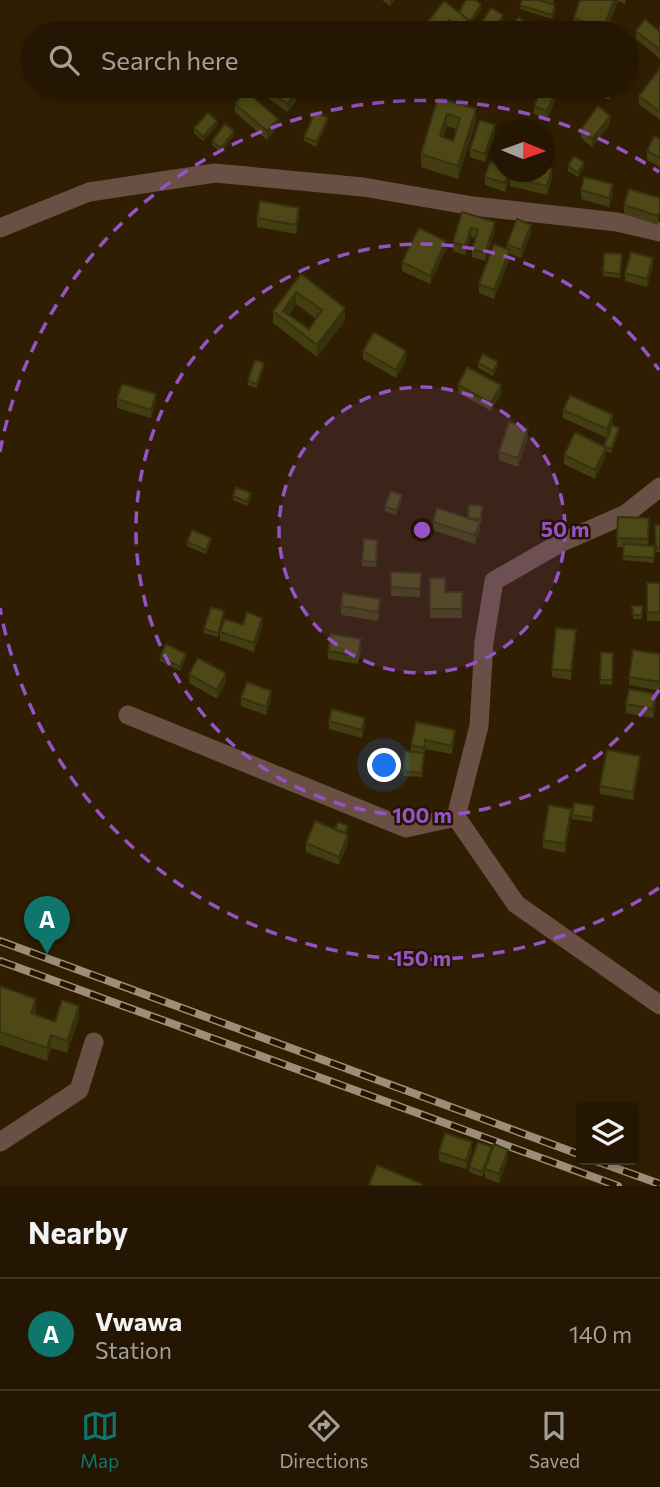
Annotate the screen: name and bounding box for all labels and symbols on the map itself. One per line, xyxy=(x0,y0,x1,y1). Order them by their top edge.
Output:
north arrow xyxy=(492,119,555,182)
text: 50 m xyxy=(541,516,589,541)
centre of rings xyxy=(410,518,434,542)
your location xyxy=(367,748,401,782)
text: 100 m xyxy=(392,802,452,827)
pin: A xyxy=(24,896,70,954)
text: 150 m xyxy=(393,945,451,970)

